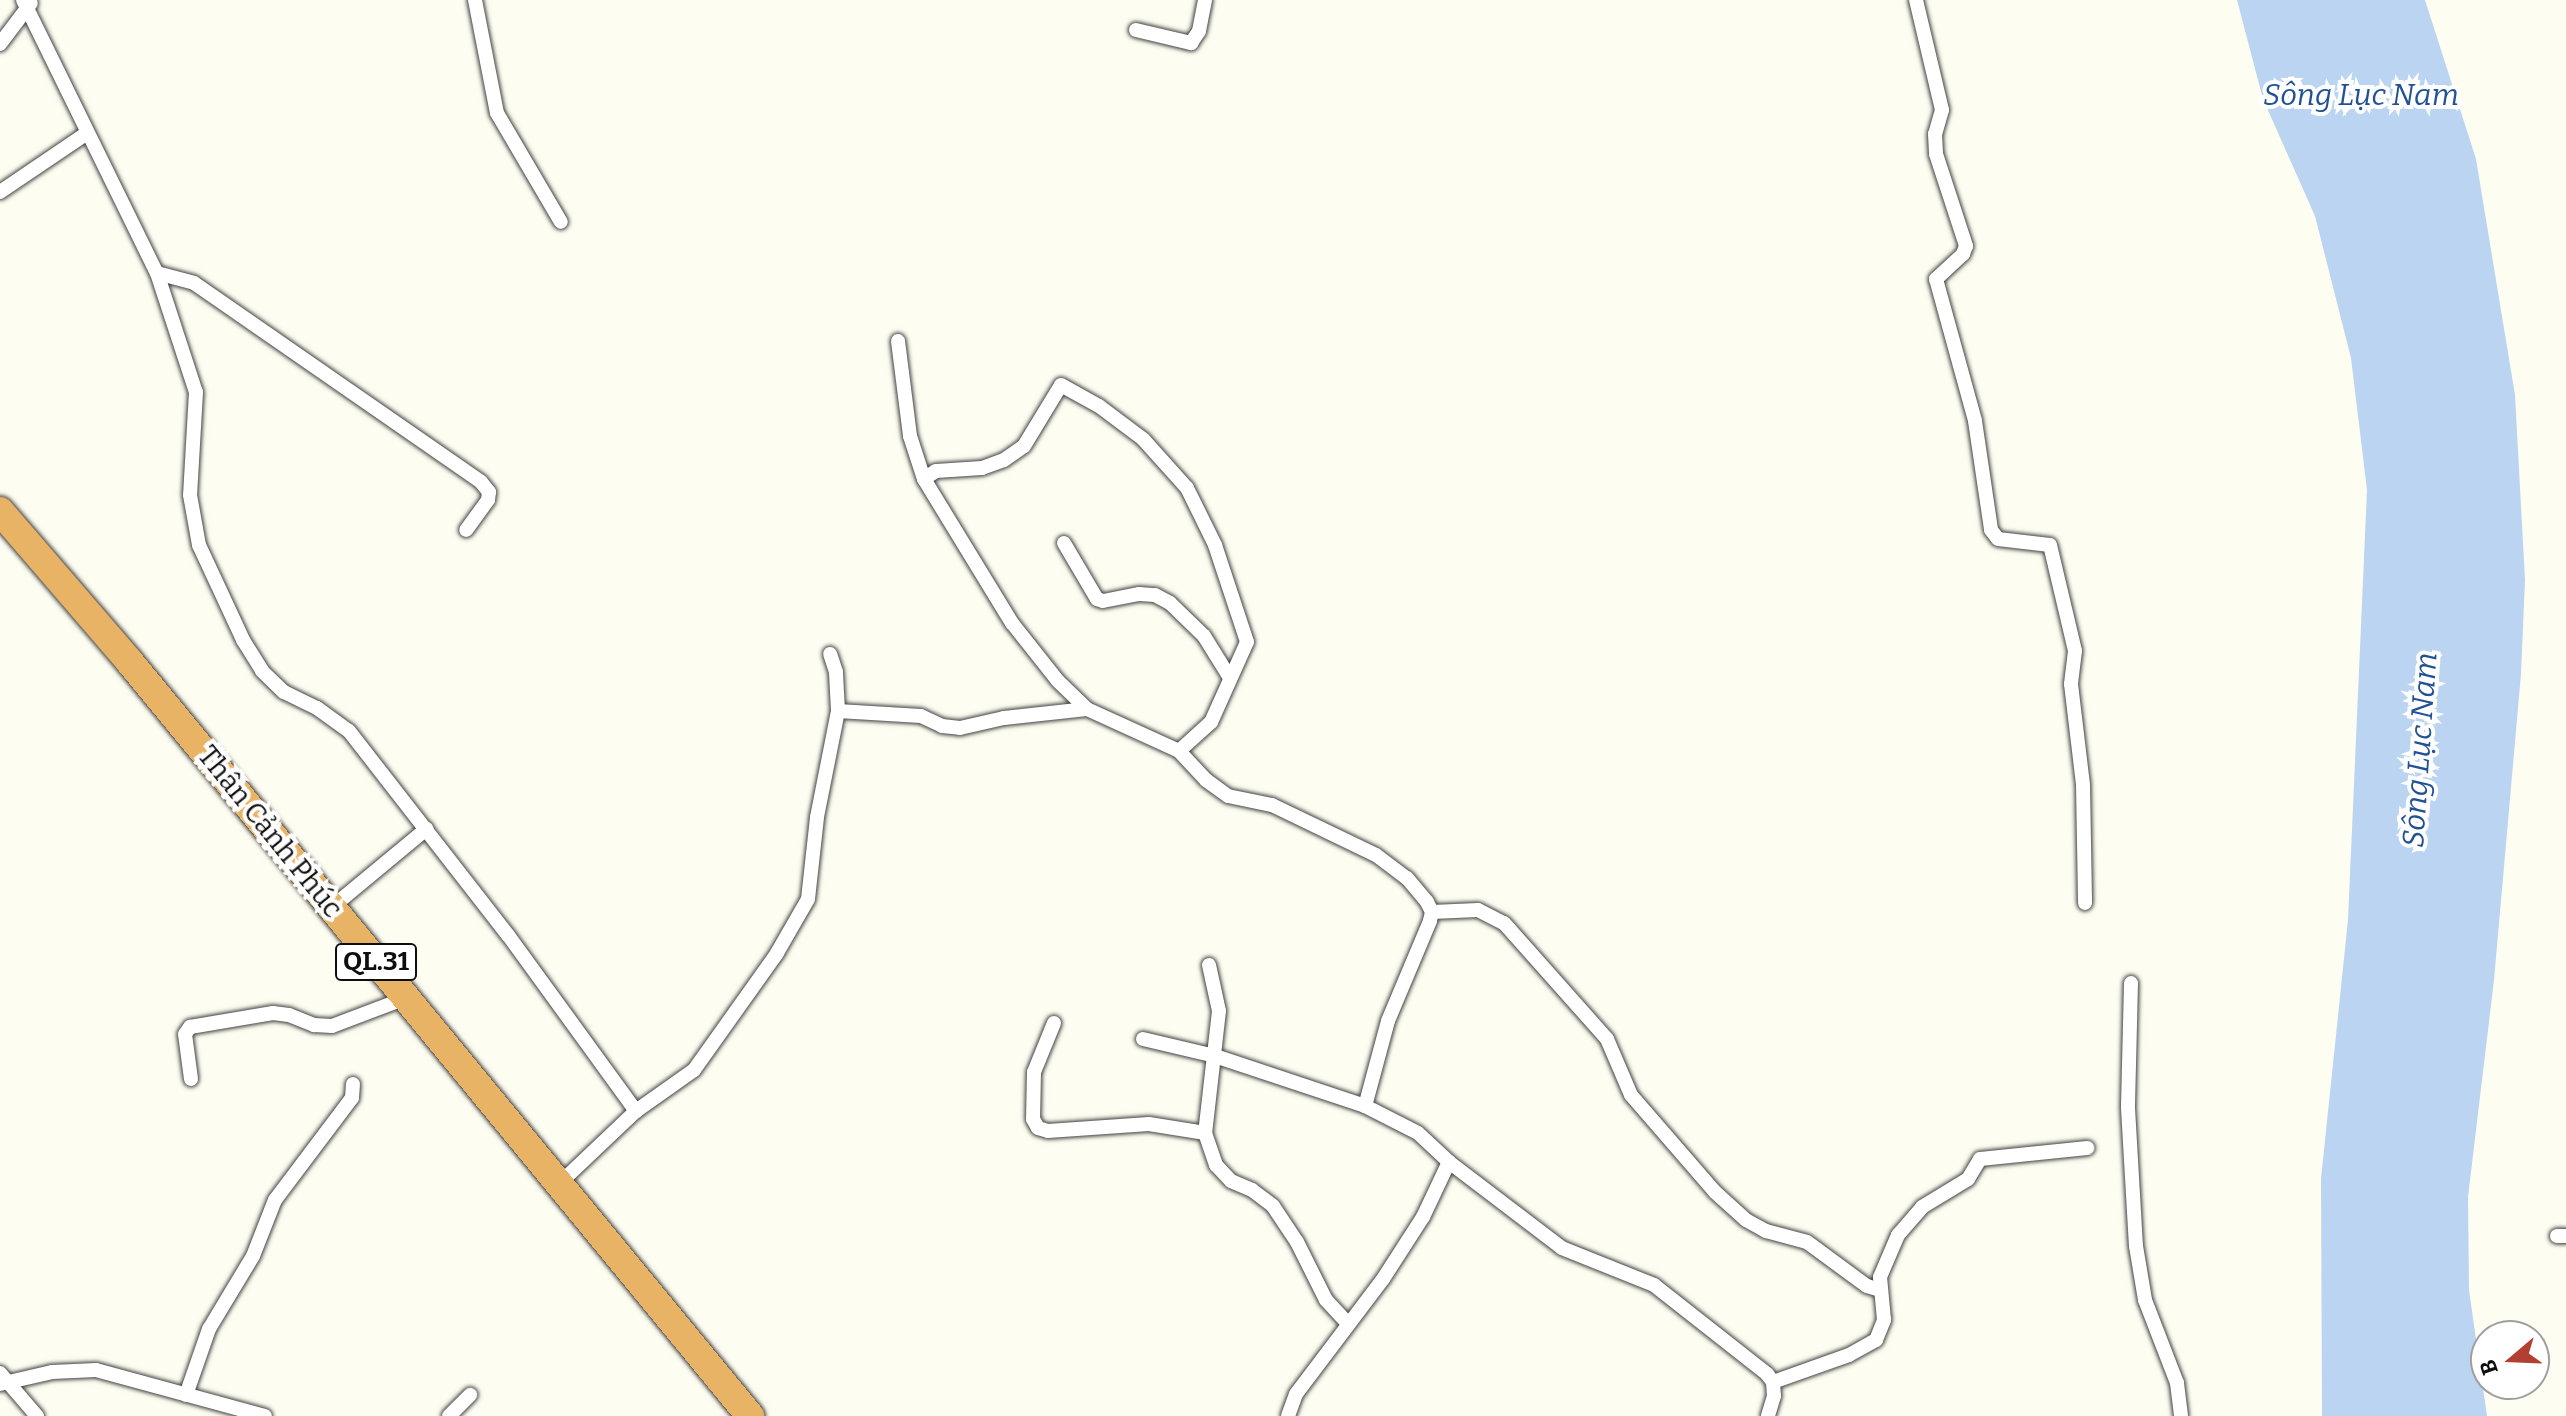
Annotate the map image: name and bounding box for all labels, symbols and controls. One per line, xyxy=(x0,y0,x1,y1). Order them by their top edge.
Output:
water label: Sông Lục Nam xyxy=(2263,77,2459,113)
water label: Sông Lục Nam xyxy=(2395,651,2445,849)
street label: Thân Cảnh Phúc xyxy=(191,739,349,925)
road number: QL.31 xyxy=(334,940,418,984)
north arrow xyxy=(2470,1320,2550,1400)
text: B xyxy=(2474,1356,2504,1378)

